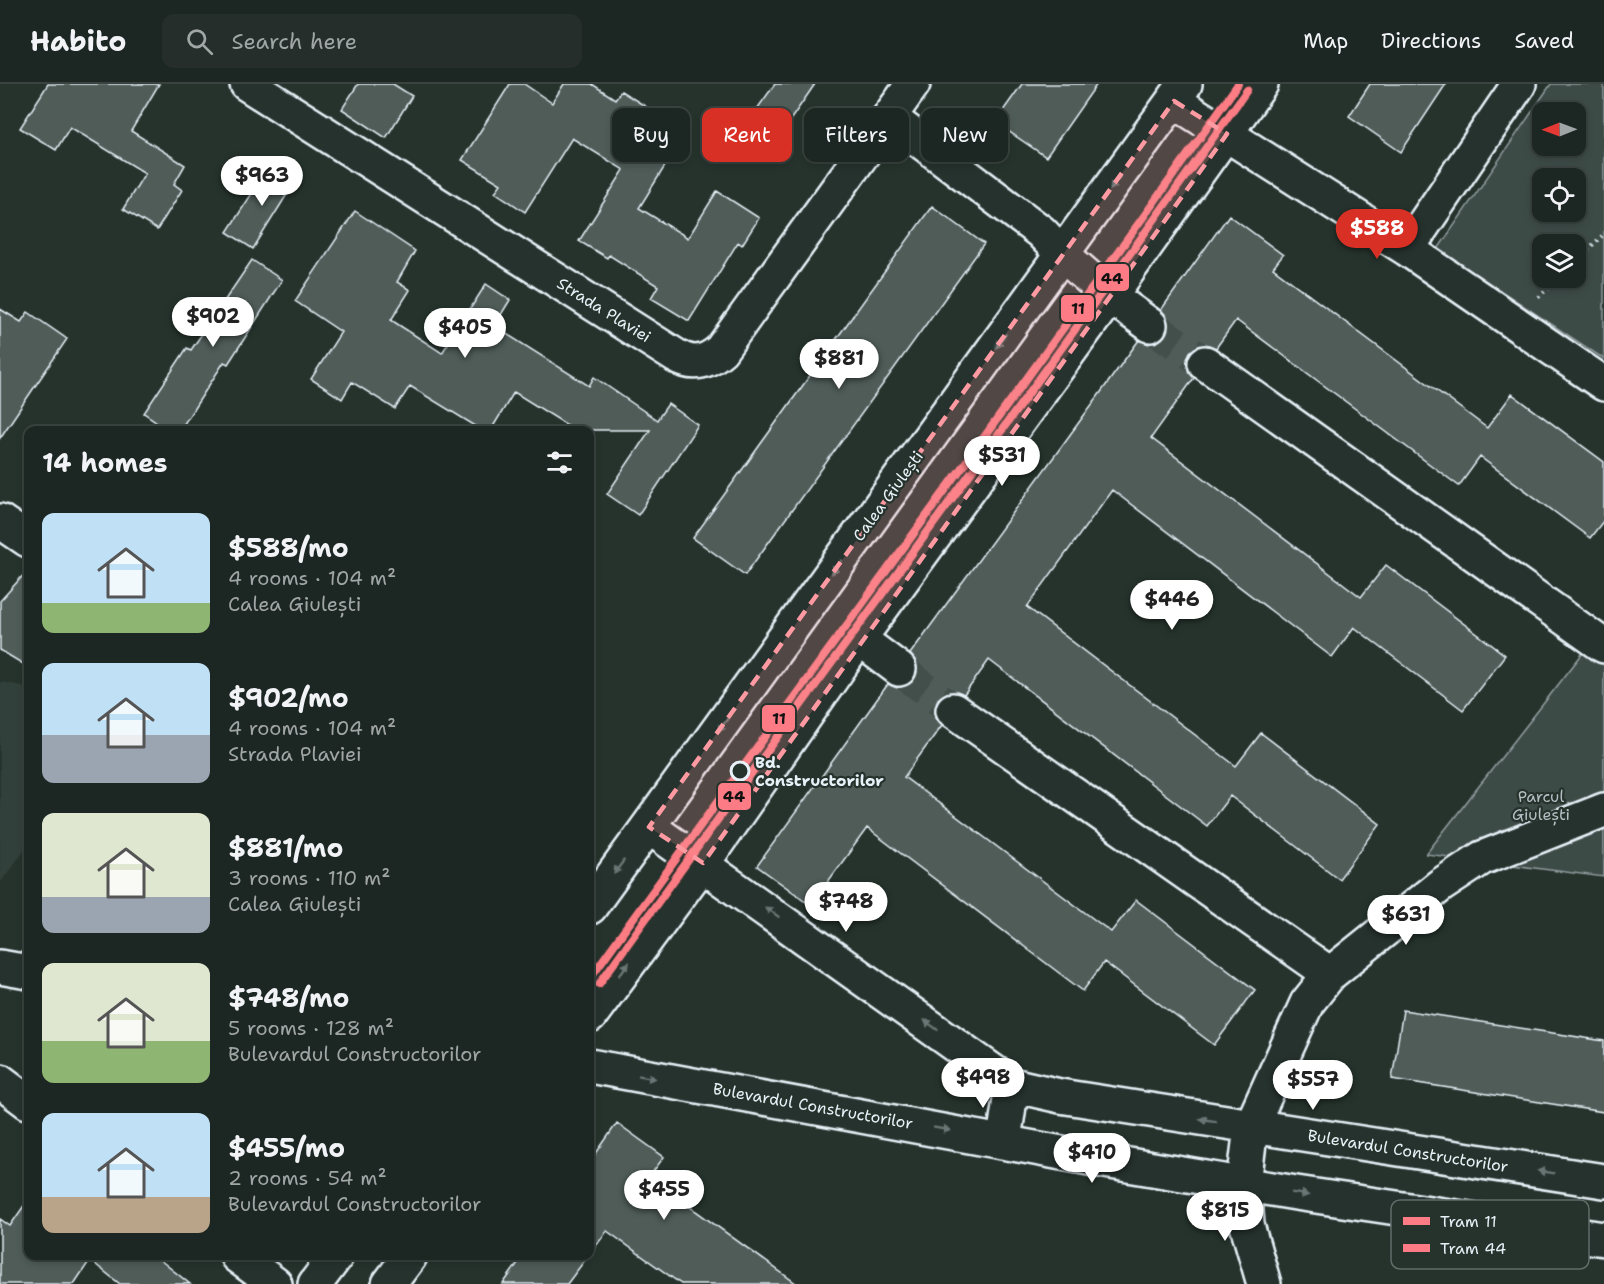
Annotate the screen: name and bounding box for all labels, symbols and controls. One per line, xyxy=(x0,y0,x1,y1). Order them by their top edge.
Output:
search box xyxy=(162,14,582,68)
text: Habito xyxy=(30,22,126,60)
icon: search xyxy=(183,25,216,58)
text: Search here xyxy=(231,27,357,56)
text: Map xyxy=(1303,27,1348,55)
text: Directions xyxy=(1381,27,1481,55)
text: Saved xyxy=(1514,27,1574,55)
north arrow xyxy=(1532,102,1586,156)
map controls xyxy=(1532,102,1586,288)
chip: Buy xyxy=(612,108,690,162)
chip: Rent xyxy=(702,108,792,162)
chip: Filters xyxy=(804,108,909,162)
chip: New xyxy=(921,108,1008,162)
pin: $963 xyxy=(226,156,298,207)
text: $963 xyxy=(235,162,289,188)
button: locate xyxy=(1532,168,1586,222)
one-way arrow xyxy=(1109,174,1121,190)
pin: $588 xyxy=(1341,209,1413,260)
text: $588 xyxy=(1350,215,1404,241)
button: layers xyxy=(1532,234,1586,288)
line badge: 44 xyxy=(1095,263,1130,292)
text: 44 xyxy=(1101,268,1123,289)
street label: Strada Plaviei xyxy=(553,273,655,347)
line badge: 11 xyxy=(1060,294,1095,323)
pin: $902 xyxy=(177,297,249,348)
text: 11 xyxy=(1071,298,1085,319)
text: $902 xyxy=(186,303,240,329)
pin: $405 xyxy=(429,308,501,359)
text: $405 xyxy=(438,314,492,340)
one-way arrow xyxy=(995,334,1007,349)
pin: $881 xyxy=(803,339,875,390)
text: $881 xyxy=(814,345,864,371)
pin: $531 xyxy=(966,436,1038,487)
text: $531 xyxy=(978,442,1026,468)
text: 14 homes xyxy=(42,445,168,480)
icon: filters xyxy=(543,446,576,479)
street label: Calea Giulești xyxy=(848,447,929,546)
text: $588/mo xyxy=(228,530,349,565)
icon: home xyxy=(90,537,162,609)
one-way arrow xyxy=(831,559,843,575)
text: 4 rooms · 104 m² xyxy=(228,565,396,591)
pin: $446 xyxy=(1136,580,1208,631)
text: $446 xyxy=(1144,586,1200,612)
text: Calea Giulești xyxy=(228,591,361,617)
text: $902/mo xyxy=(228,680,349,715)
icon: home xyxy=(90,687,162,759)
line badge: 11 xyxy=(761,704,796,733)
text: 11 xyxy=(772,708,786,729)
text: 4 rooms · 104 m² xyxy=(228,715,396,741)
one-way arrow xyxy=(717,717,729,732)
text: Strada Plaviei xyxy=(228,741,362,767)
place label: Bd. Constructorilor xyxy=(755,752,884,791)
marker: Bd. Constructorilor xyxy=(730,761,750,781)
line badge: 44 xyxy=(717,782,752,811)
text: 44 xyxy=(723,786,745,807)
park label: Parcul Giulești xyxy=(1512,786,1570,826)
text: $881/mo xyxy=(228,830,343,865)
icon: home xyxy=(90,837,162,909)
one-way arrow xyxy=(614,859,626,874)
text: 3 rooms · 110 m² xyxy=(228,865,391,891)
pin: $748 xyxy=(810,882,882,933)
text: $748 xyxy=(818,888,874,914)
text: Calea Giulești xyxy=(228,891,361,917)
pin: $631 xyxy=(1370,895,1442,946)
text: $631 xyxy=(1381,901,1431,927)
one-way arrow xyxy=(765,906,781,918)
one-way arrow xyxy=(618,961,630,976)
text: $748/mo xyxy=(228,980,349,1015)
icon: home xyxy=(90,987,162,1059)
text: 5 rooms · 128 m² xyxy=(228,1015,394,1041)
one-way arrow xyxy=(924,1019,940,1031)
text: Bulevardul Constructorilor xyxy=(228,1041,482,1067)
pin: $498 xyxy=(947,1058,1019,1109)
pin: $557 xyxy=(1277,1060,1349,1111)
text: $498 xyxy=(955,1064,1011,1090)
text: $557 xyxy=(1287,1066,1339,1092)
one-way arrow xyxy=(638,1072,657,1081)
street label: Bulevardul Constructorilor xyxy=(711,1078,915,1134)
one-way arrow xyxy=(1199,1115,1218,1124)
one-way arrow xyxy=(933,1125,952,1134)
street label: Bulevardul Constructorilor xyxy=(1306,1125,1510,1177)
text: $455/mo xyxy=(228,1130,345,1165)
pin: $410 xyxy=(1056,1133,1128,1184)
icon: home xyxy=(90,1137,162,1209)
text: $410 xyxy=(1068,1139,1116,1165)
text: 2 rooms · 54 m² xyxy=(228,1165,387,1191)
one-way arrow xyxy=(1537,1168,1556,1177)
pin: $455 xyxy=(628,1170,700,1221)
text: $455 xyxy=(638,1176,690,1202)
one-way arrow xyxy=(1290,1189,1309,1198)
text: Bulevardul Constructorilor xyxy=(228,1191,482,1217)
pin: $815 xyxy=(1189,1191,1261,1242)
text: $815 xyxy=(1201,1197,1249,1223)
legend xyxy=(1391,1200,1589,1269)
text: Tram 11 xyxy=(1440,1211,1497,1232)
text: Tram 44 xyxy=(1440,1238,1506,1259)

